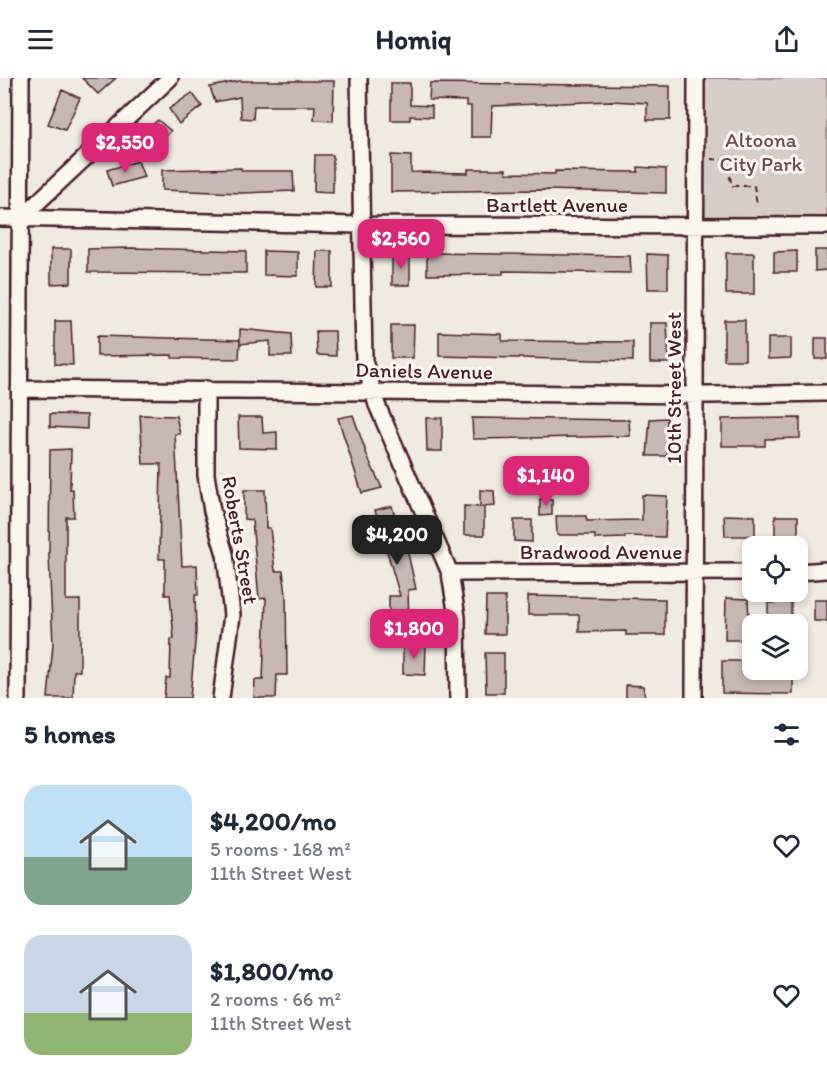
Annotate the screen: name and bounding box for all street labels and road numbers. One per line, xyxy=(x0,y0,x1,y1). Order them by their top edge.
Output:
street label: Bartlett Avenue xyxy=(486,192,628,217)
street label: 10th Street West xyxy=(661,312,686,464)
street label: Daniels Avenue xyxy=(355,357,493,384)
street label: Roberts Street xyxy=(217,474,264,606)
street label: Bradwood Avenue xyxy=(520,539,682,564)

